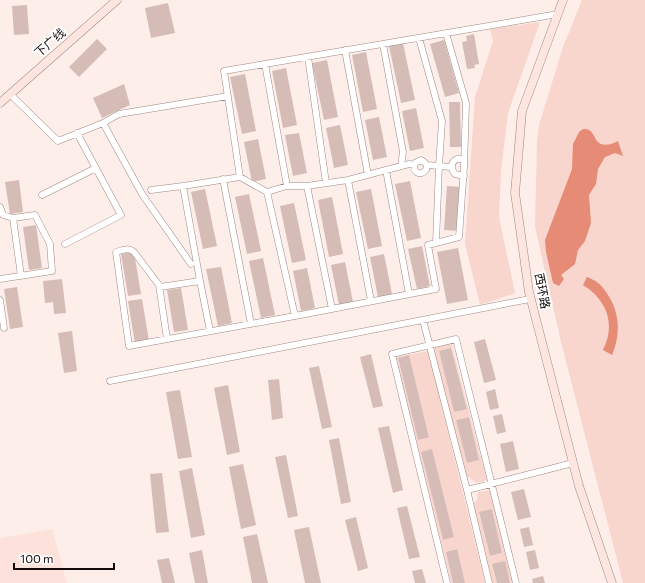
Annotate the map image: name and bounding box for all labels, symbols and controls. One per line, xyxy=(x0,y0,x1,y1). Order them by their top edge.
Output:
street label: 下广线 xyxy=(31,25,68,59)
street label: 西环路 xyxy=(533,272,553,310)
scale bar xyxy=(14,545,114,571)
text: 100 m xyxy=(20,551,54,565)

